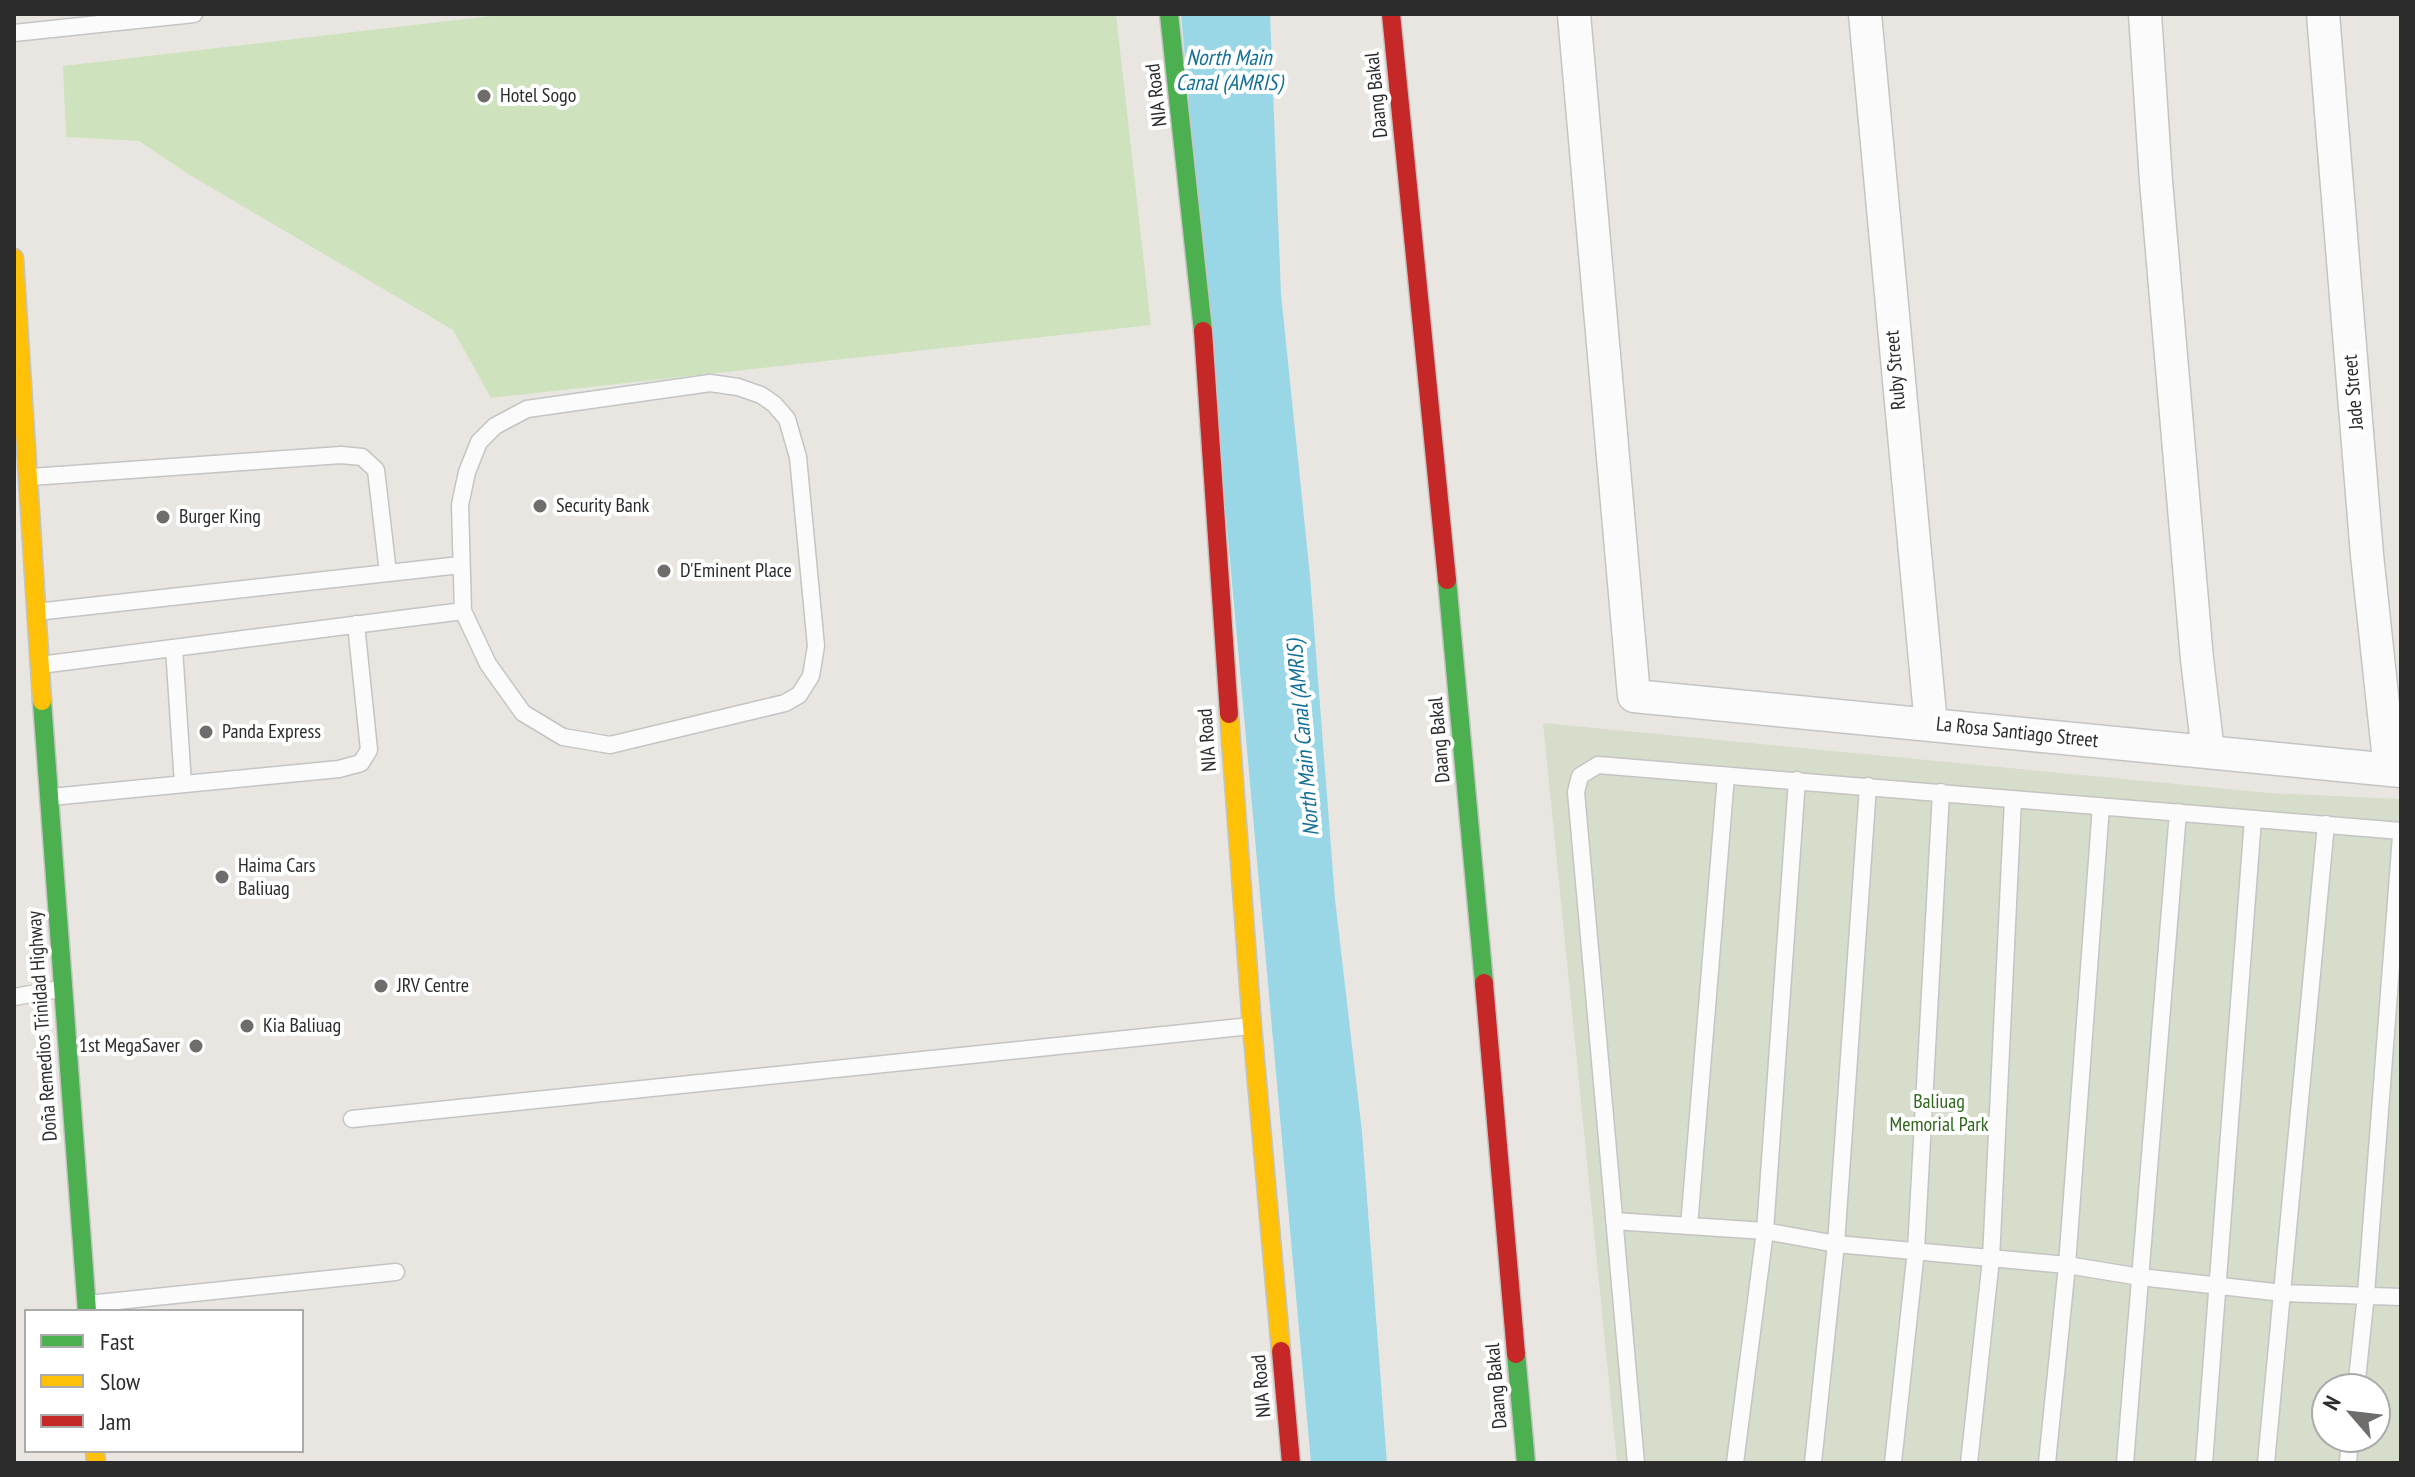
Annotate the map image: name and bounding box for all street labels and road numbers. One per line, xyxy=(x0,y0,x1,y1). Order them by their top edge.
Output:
street label: Daang Bakal xyxy=(1361,51,1393,139)
street label: NIA Road xyxy=(1141,62,1173,128)
street label: Ruby Street xyxy=(1881,329,1911,411)
street label: Jade Street xyxy=(2339,353,2369,431)
street label: Daang Bakal xyxy=(1424,696,1456,784)
street label: NIA Road xyxy=(1194,708,1222,772)
street label: La Rosa Santiago Street xyxy=(1935,713,2099,753)
street label: Doña Remedios Trinidad Highway xyxy=(23,910,63,1142)
street label: Daang Bakal xyxy=(1481,1342,1513,1430)
street label: NIA Road xyxy=(1247,1353,1277,1419)

